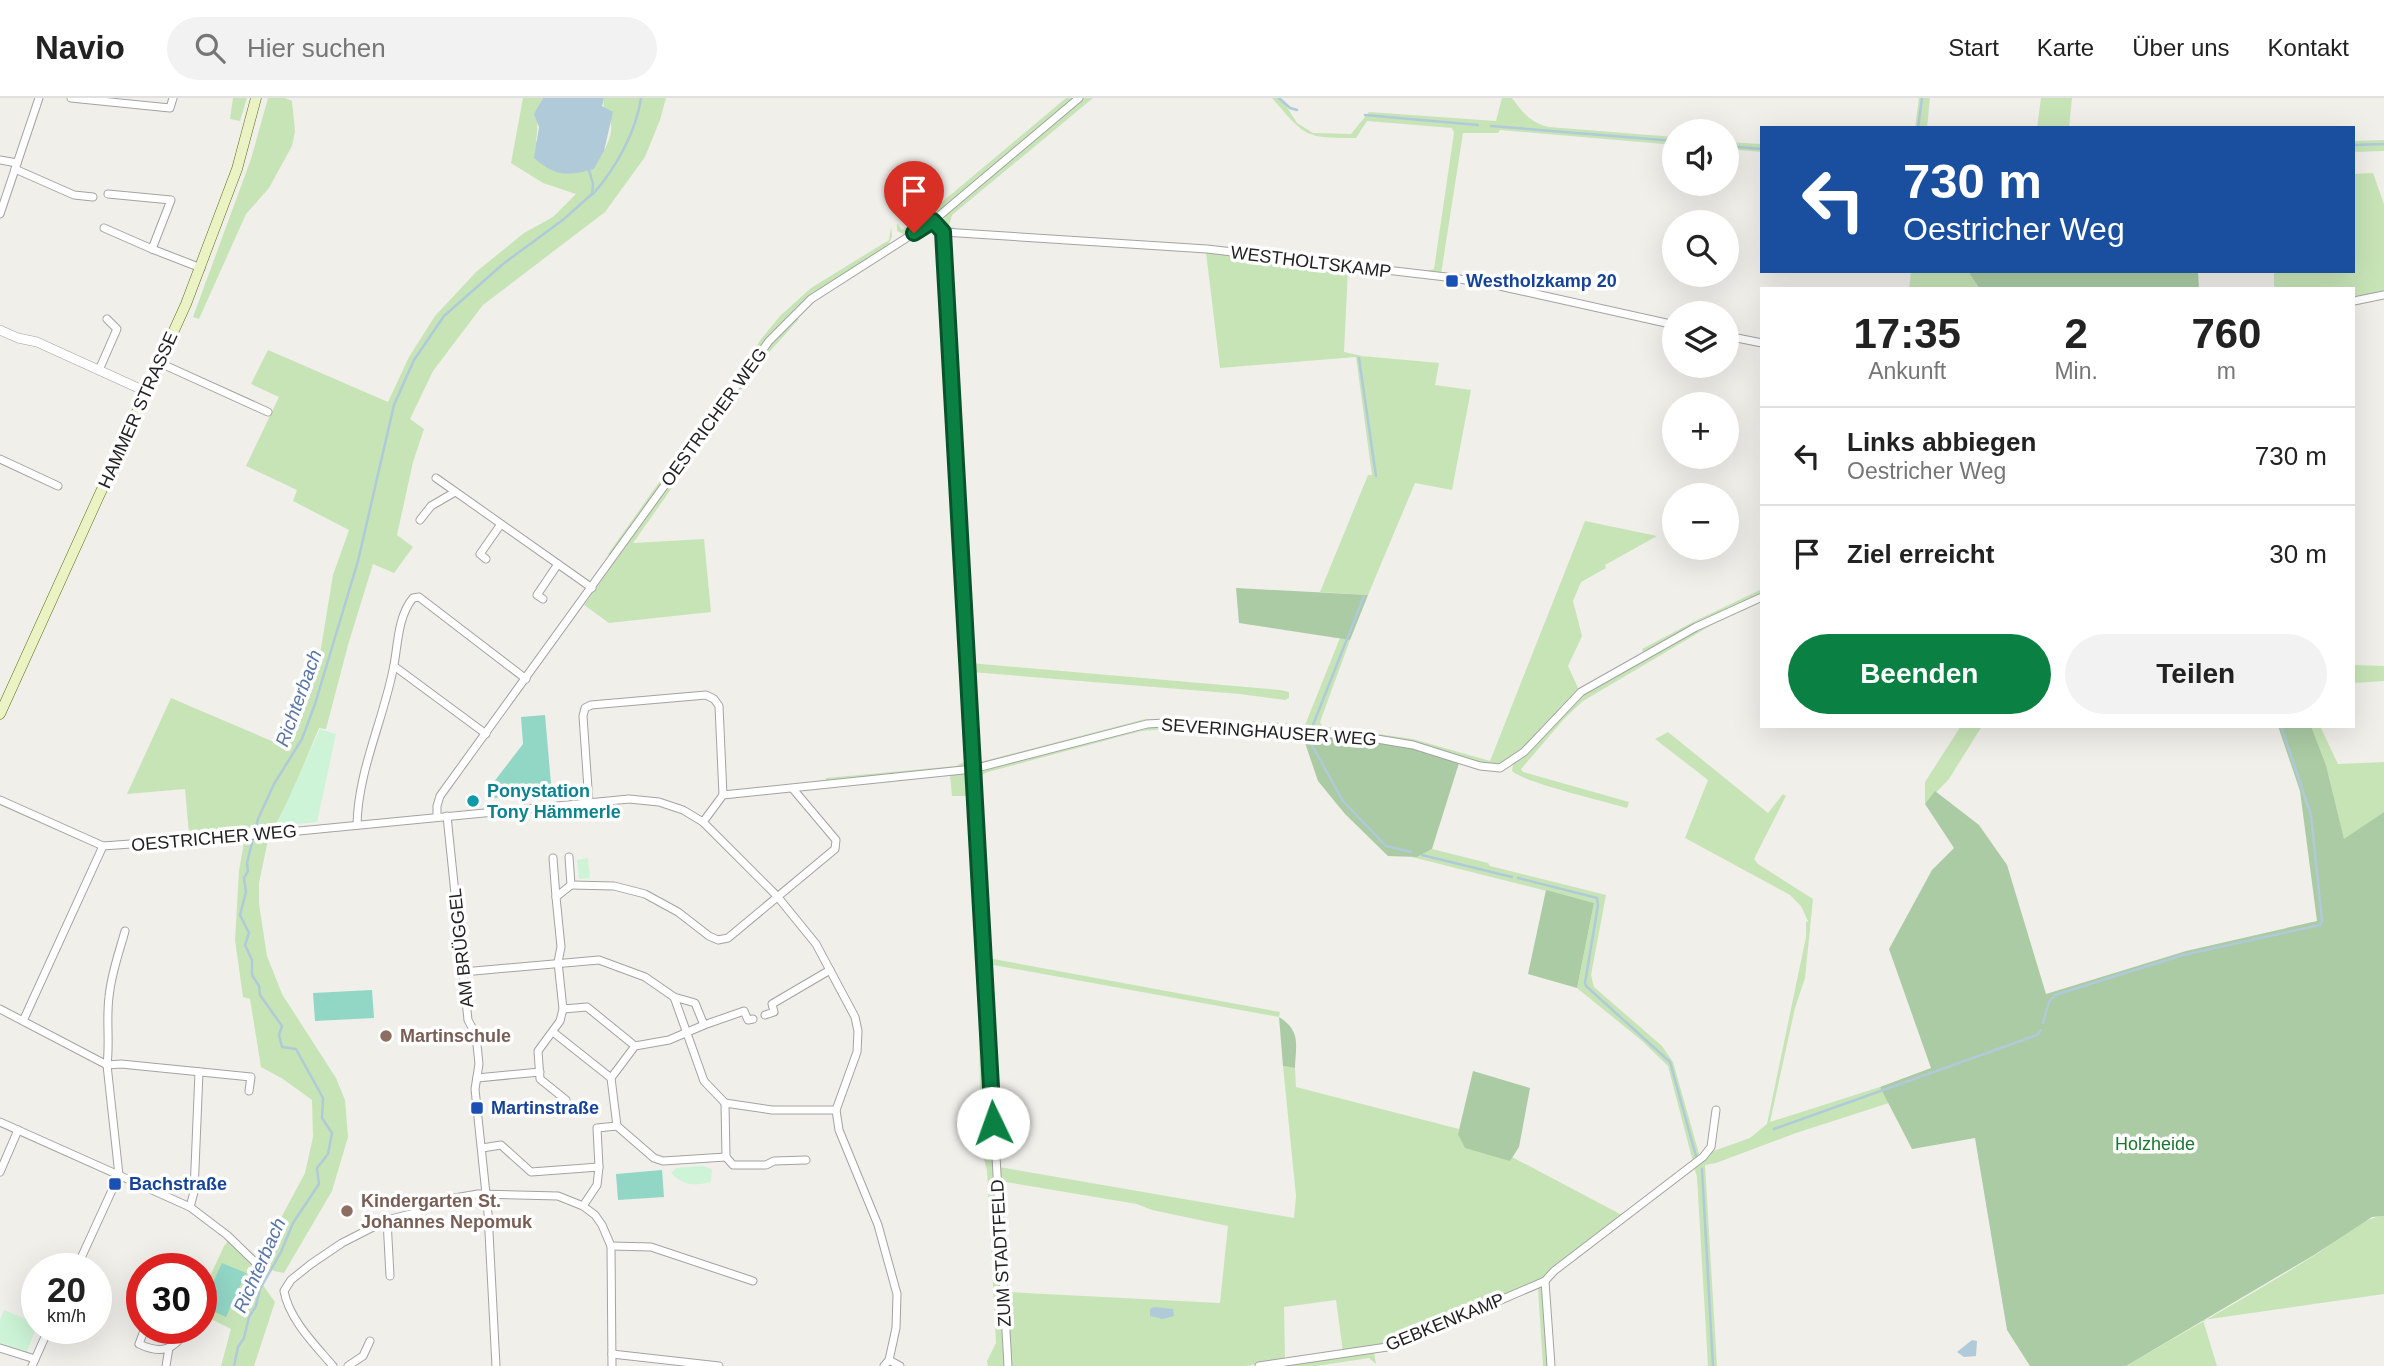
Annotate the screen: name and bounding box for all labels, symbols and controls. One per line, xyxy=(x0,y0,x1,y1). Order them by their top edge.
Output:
search box xyxy=(167,17,657,80)
text: Navio xyxy=(35,29,125,66)
icon: search xyxy=(191,29,229,67)
text: Hier suchen xyxy=(247,33,386,63)
text: Start xyxy=(1948,34,1999,61)
text: Karte xyxy=(2037,34,2094,61)
text: Über uns xyxy=(2132,34,2230,61)
text: Kontakt xyxy=(2268,34,2349,61)
map controls xyxy=(1662,119,1739,560)
button: sound xyxy=(1662,119,1739,196)
icon: left xyxy=(1788,154,1879,245)
text: 730 m xyxy=(1903,154,2042,208)
pin xyxy=(884,161,944,233)
icon: arrive xyxy=(895,172,933,210)
button: search xyxy=(1662,210,1739,287)
text: Oestricher Weg xyxy=(1903,211,2125,247)
street label: WESTHOLTSKAMP xyxy=(1230,242,1392,282)
place label: Westholzkamp 20 xyxy=(1466,271,1617,291)
marker: Westholzkamp 20 xyxy=(1444,273,1460,289)
button: layers xyxy=(1662,301,1739,378)
text: 17:35 xyxy=(1854,310,1961,357)
text: 2 xyxy=(2064,310,2088,357)
text: 760 xyxy=(2191,310,2261,357)
street label: HAMMER STRASSE xyxy=(94,329,182,491)
street label: OESTRICHER WEG xyxy=(657,344,771,490)
text: Ankunft xyxy=(1868,358,1946,384)
text: Min. xyxy=(2054,358,2098,384)
text: m xyxy=(2217,358,2236,384)
button: + xyxy=(1662,392,1739,469)
text: Links abbiegen xyxy=(1847,427,2036,457)
icon: left xyxy=(1788,437,1826,475)
text: 730 m xyxy=(2255,441,2327,471)
text: Oestricher Weg xyxy=(1847,458,2006,484)
button: − xyxy=(1662,483,1739,560)
icon: arrive xyxy=(1788,535,1826,573)
text: Ziel erreicht xyxy=(1847,539,1994,569)
text: 30 m xyxy=(2269,539,2327,569)
button: Beenden xyxy=(1788,634,2051,714)
button: Teilen xyxy=(2065,634,2327,714)
water label: Richterbach xyxy=(271,647,326,749)
street label: SEVERINGHAUSER WEG xyxy=(1161,714,1377,750)
place label: Ponystation Tony Hämmerle xyxy=(487,781,621,822)
marker: Ponystation Tony Hämmerle xyxy=(465,793,481,809)
street label: OESTRICHER WEG xyxy=(130,821,298,855)
street label: AM BRÜGGEL xyxy=(445,887,477,1009)
place label: Martinschule xyxy=(400,1026,511,1046)
marker: Martinschule xyxy=(378,1028,394,1044)
position arrow xyxy=(956,1086,1030,1160)
place label: Martinstraße xyxy=(491,1098,599,1118)
marker: Martinstraße xyxy=(469,1100,485,1116)
park label: Holzheide xyxy=(2115,1134,2195,1154)
place label: Bachstraße xyxy=(129,1174,227,1194)
marker: Bachstraße xyxy=(107,1176,123,1192)
street label: ZUM STADTFELD xyxy=(987,1179,1015,1327)
place label: Kindergarten St. Johannes Nepomuk xyxy=(361,1191,533,1232)
marker: Kindergarten St. Johannes Nepomuk xyxy=(339,1203,355,1219)
water label: Richterbach xyxy=(229,1215,290,1316)
speed limit sign: 30 xyxy=(126,1253,217,1344)
text: 20 xyxy=(47,1270,86,1309)
street label: GEBKENKAMP xyxy=(1383,1289,1507,1355)
text: km/h xyxy=(47,1306,86,1326)

